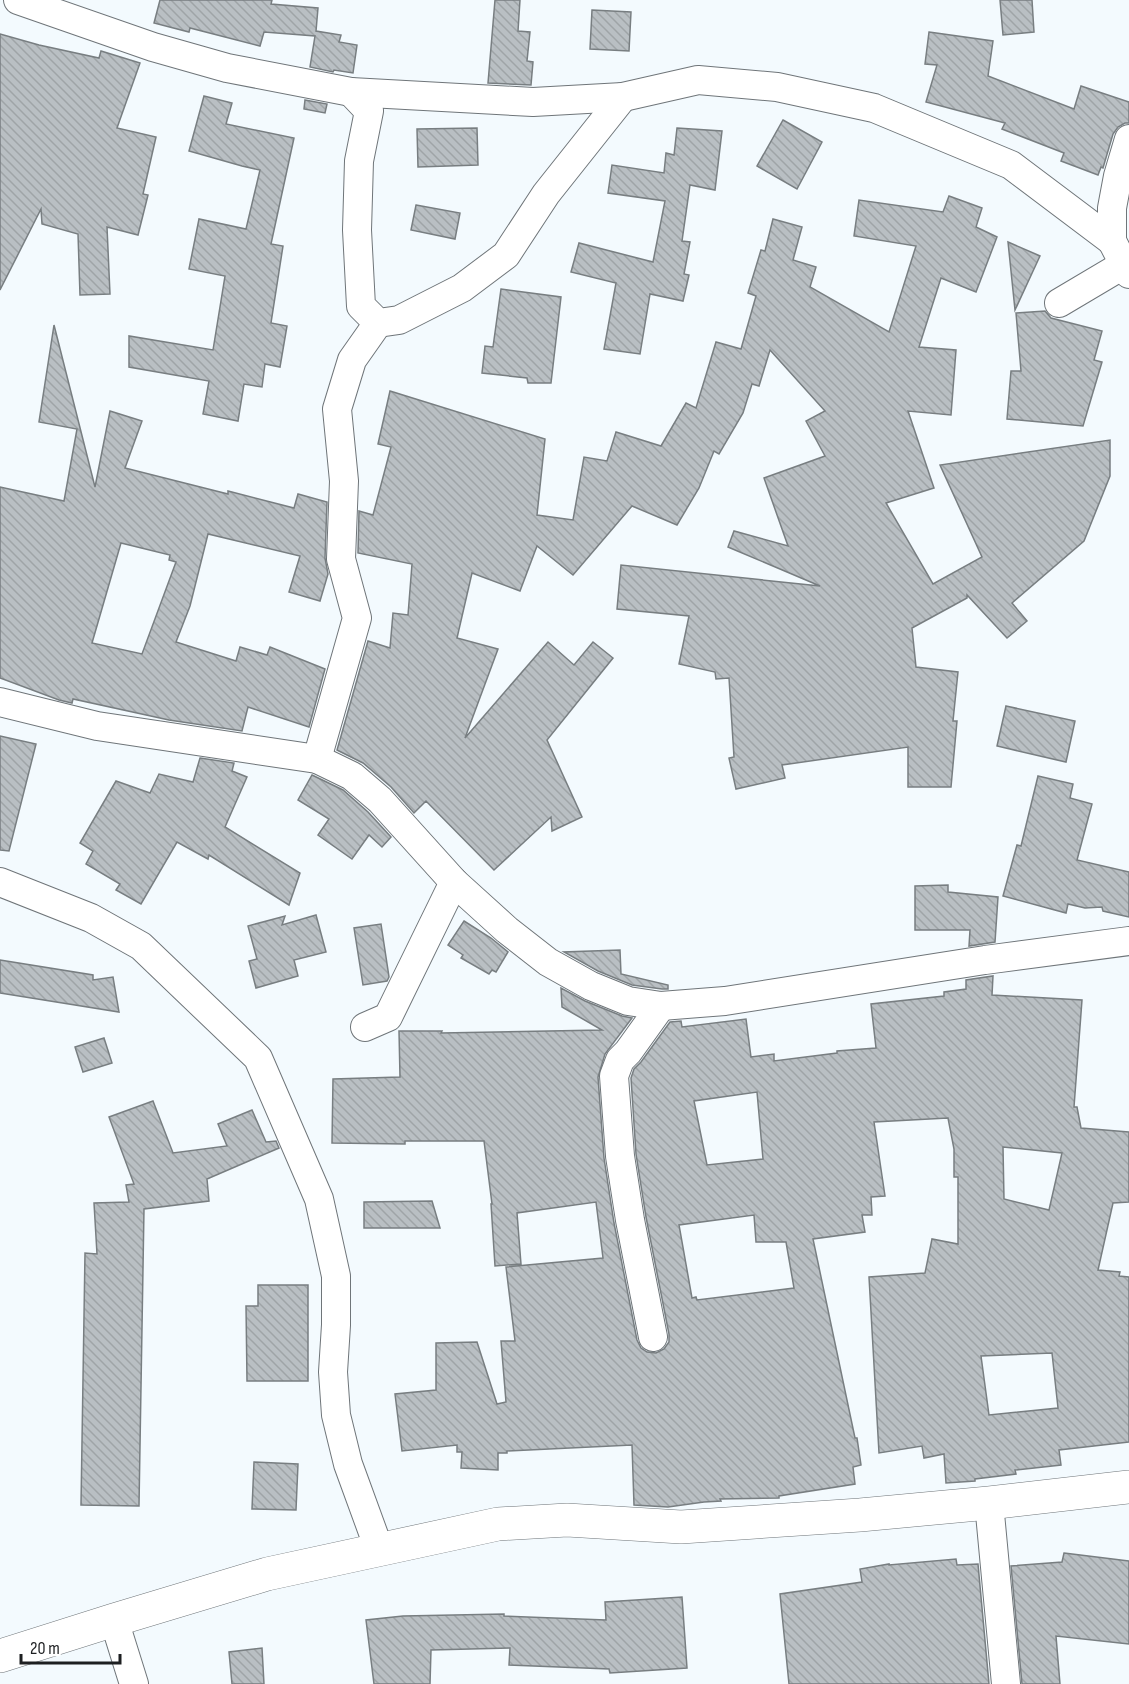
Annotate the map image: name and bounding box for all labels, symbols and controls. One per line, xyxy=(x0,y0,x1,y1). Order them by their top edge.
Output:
scale bar xyxy=(21,1627,120,1665)
text: 20 m xyxy=(30,1638,60,1659)

